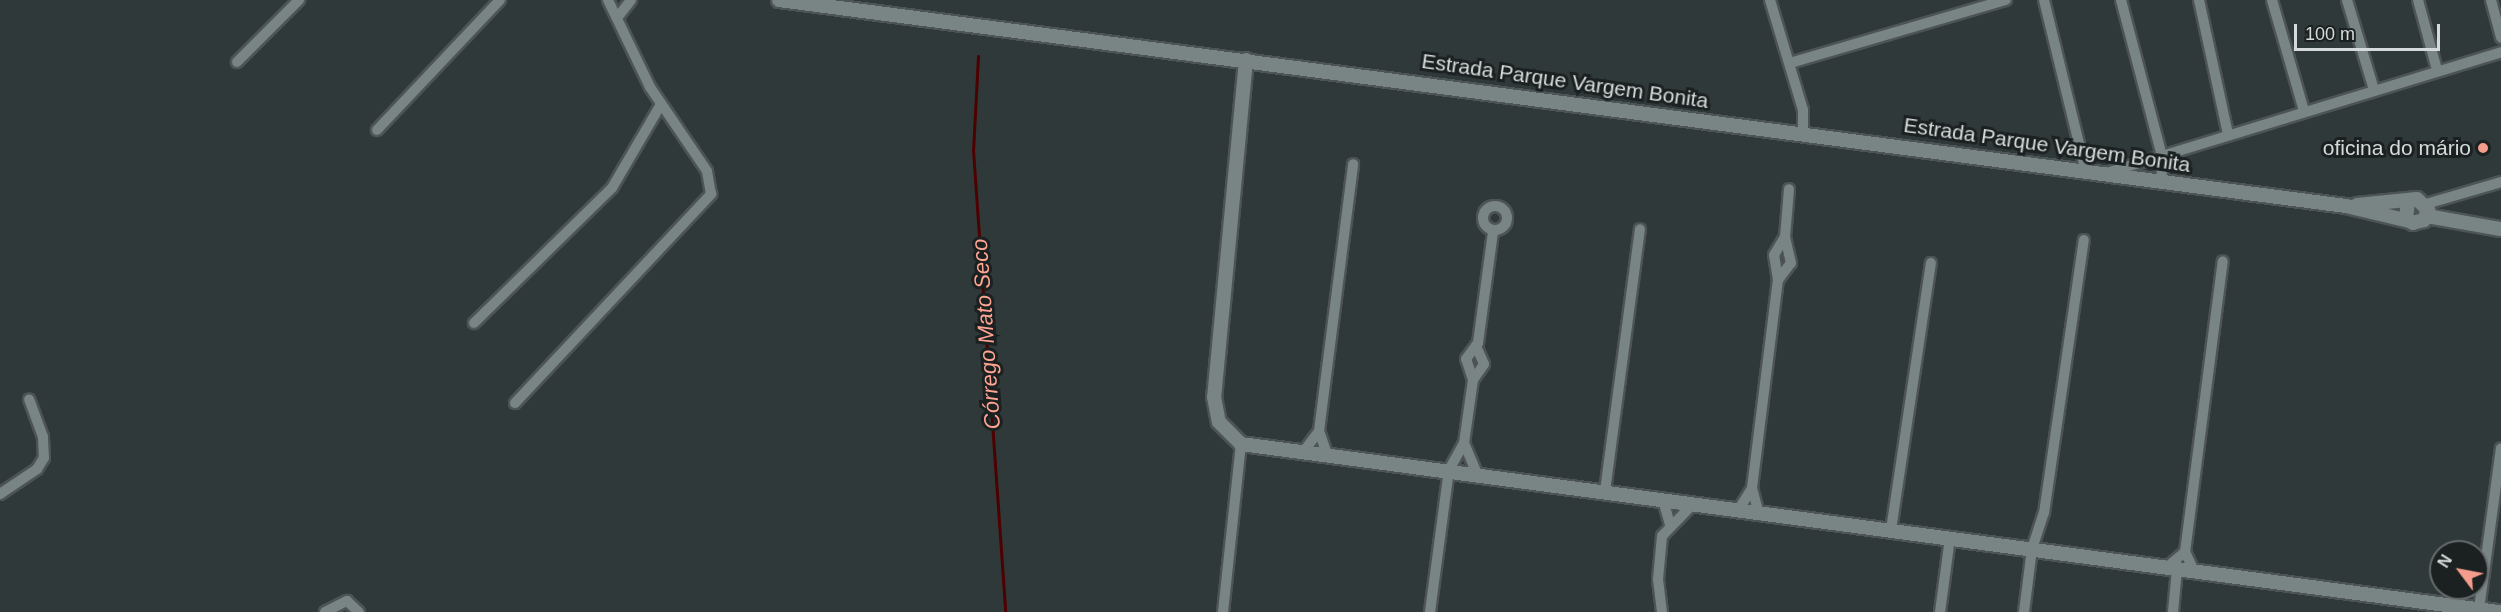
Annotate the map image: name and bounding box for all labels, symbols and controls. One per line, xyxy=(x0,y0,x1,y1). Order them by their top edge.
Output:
scale bar xyxy=(2297,12,2442,50)
text: 100 m xyxy=(2305,24,2355,44)
street label: Estrada Parque Vargem Bonita xyxy=(1420,48,1710,114)
street label: Estrada Parque Vargem Bonita xyxy=(1902,112,2192,178)
place label: oficina do mário xyxy=(2323,135,2471,161)
marker: oficina do mário xyxy=(2476,141,2490,155)
water label: Córrego Mato Seco xyxy=(966,238,1006,430)
north arrow xyxy=(2429,540,2489,600)
text: N xyxy=(2435,552,2455,571)

